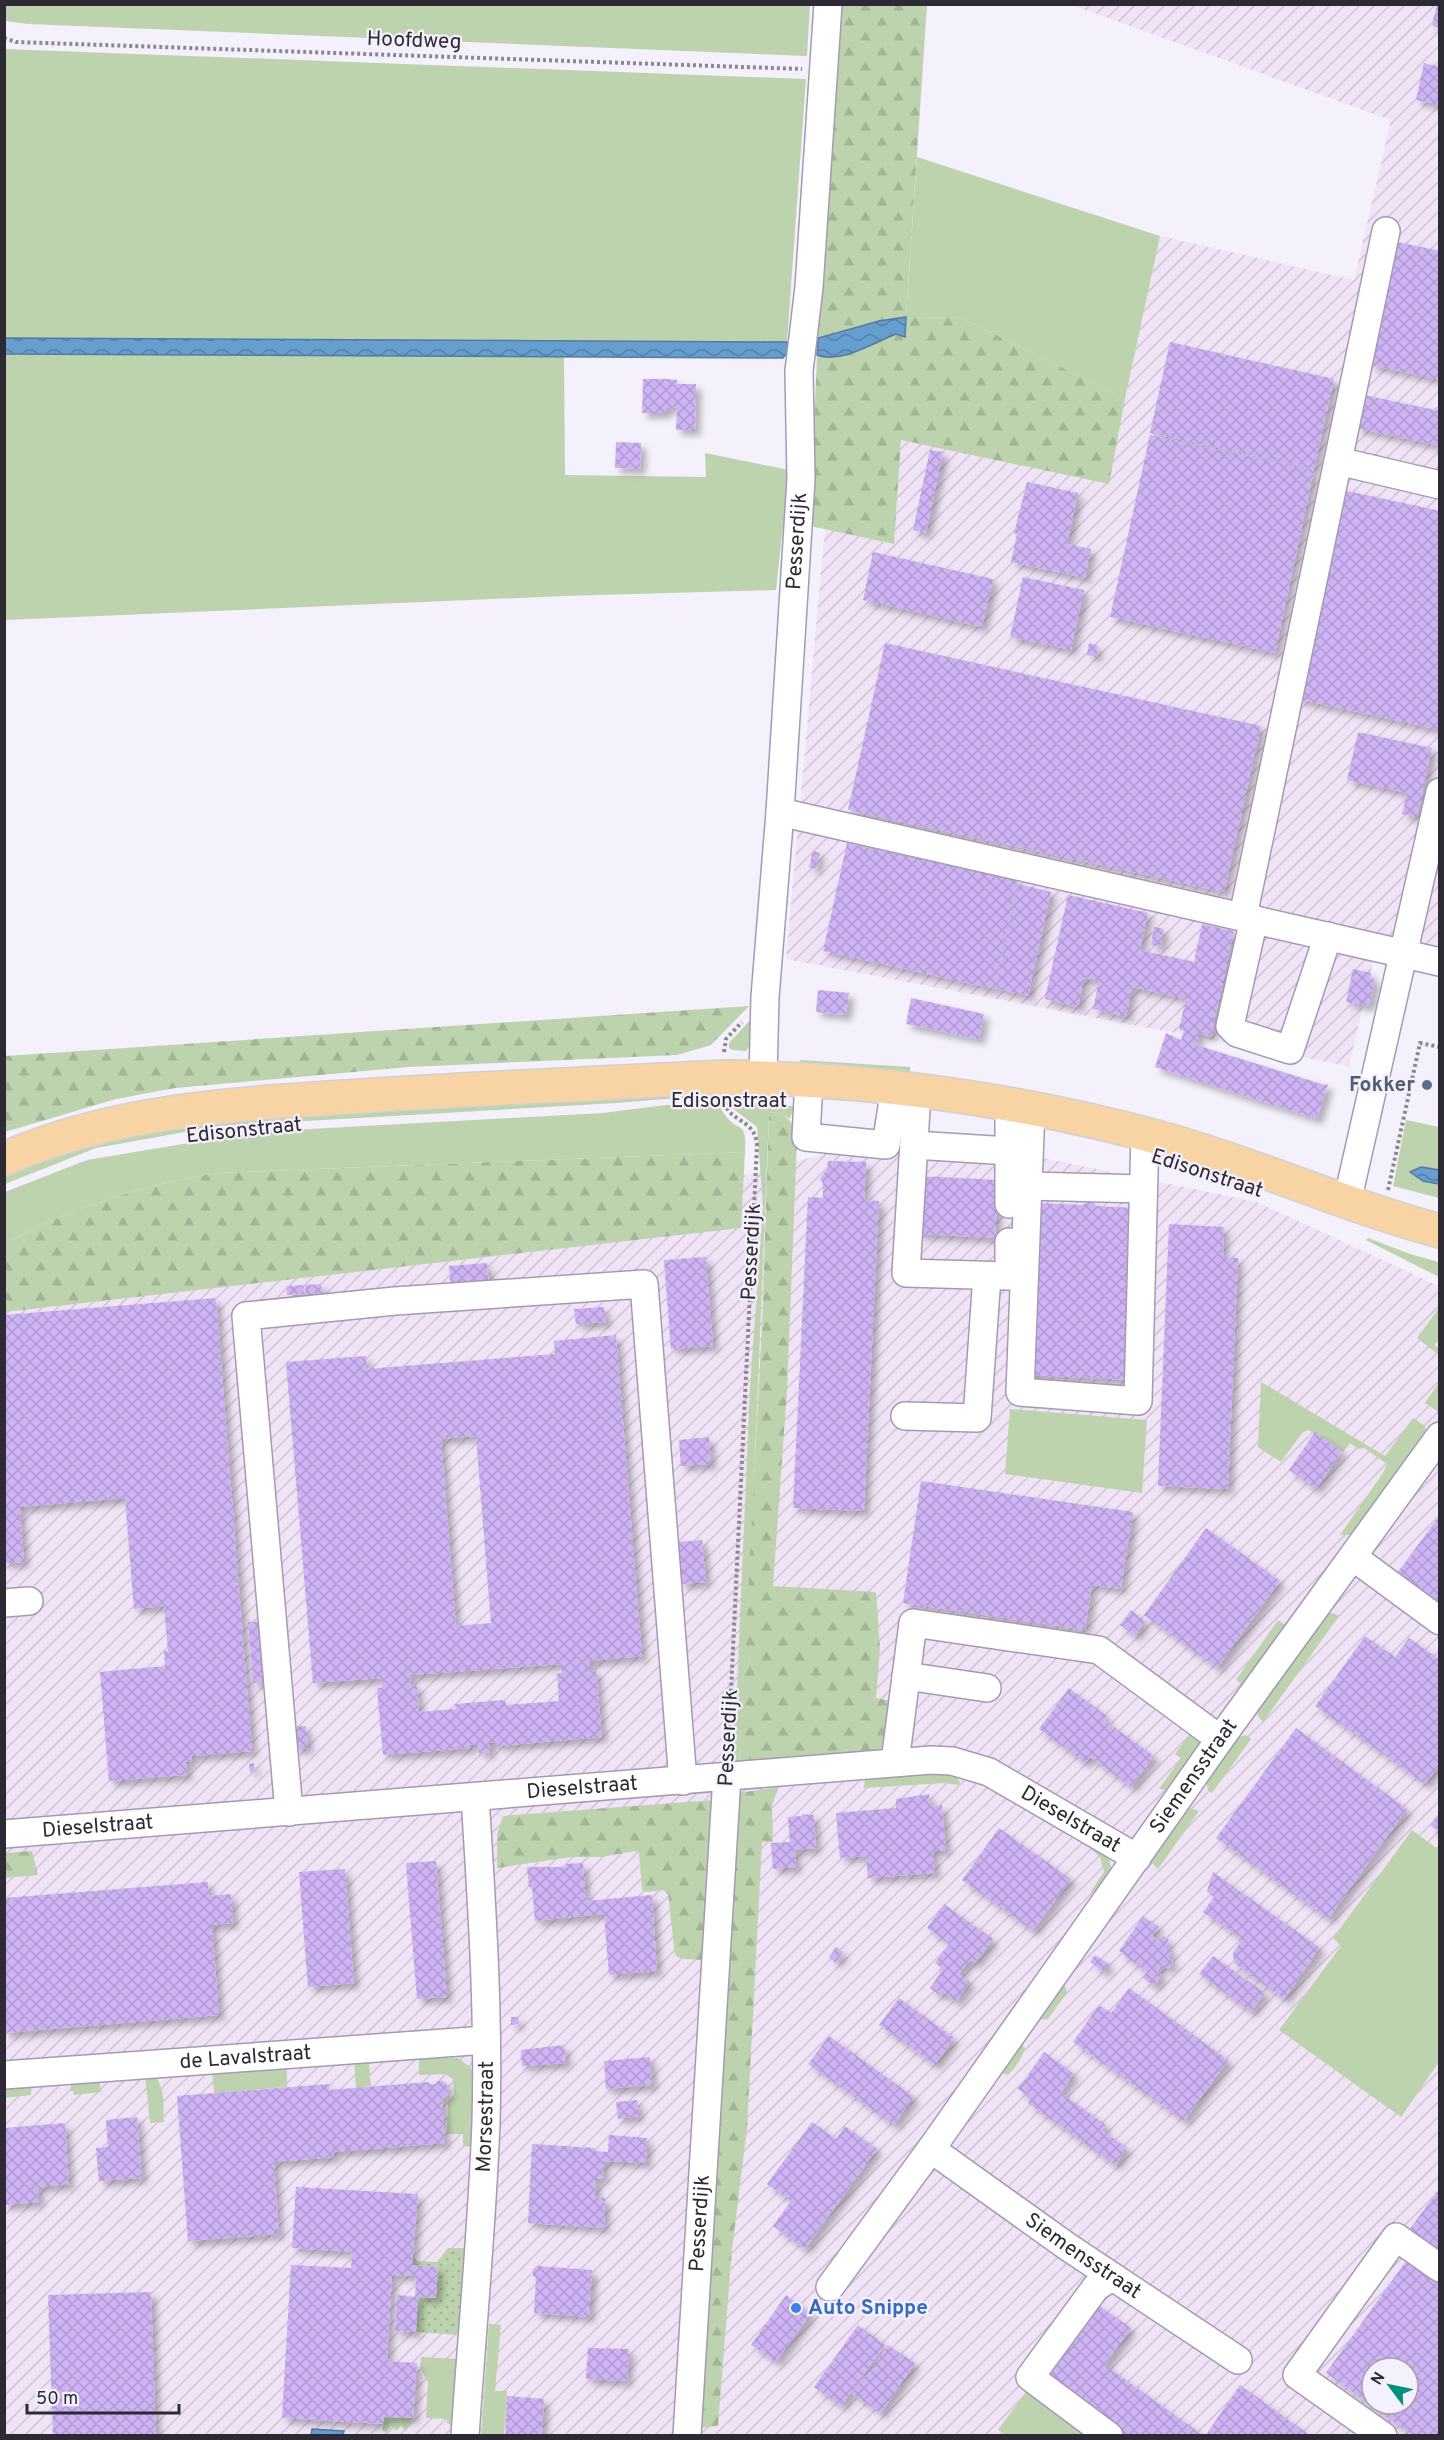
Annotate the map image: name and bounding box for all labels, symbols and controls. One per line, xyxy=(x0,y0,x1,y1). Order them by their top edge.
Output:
street label: Hoofdweg xyxy=(366,26,462,56)
street label: Pesserdijk xyxy=(781,492,814,591)
place label: Fokker xyxy=(1349,1072,1415,1099)
marker: Fokker xyxy=(1420,1078,1434,1092)
street label: Edisonstraat xyxy=(671,1088,787,1115)
street label: Edisonstraat xyxy=(185,1111,303,1151)
street label: Edisonstraat xyxy=(1147,1143,1267,1205)
street label: Pesserdijk xyxy=(736,1203,768,1301)
street label: Pesserdijk xyxy=(713,1689,745,1787)
street label: Siemensstraat xyxy=(1144,1713,1244,1839)
street label: Dieselstraat xyxy=(525,1770,639,1806)
street label: Dieselstraat xyxy=(1016,1780,1126,1859)
street label: Dieselstraat xyxy=(41,1809,154,1844)
street label: de Lavalstraat xyxy=(179,2039,312,2076)
street label: Morsestraat xyxy=(470,2061,500,2173)
street label: Pesserdijk xyxy=(683,2174,716,2273)
street label: Siemensstraat xyxy=(1019,2207,1146,2305)
place label: Auto Snippe xyxy=(808,2295,928,2322)
marker: Auto Snippe xyxy=(789,2301,803,2315)
north arrow xyxy=(1360,2356,1420,2416)
text: N xyxy=(1367,2369,1391,2389)
scale bar xyxy=(27,2377,178,2415)
text: 50 m xyxy=(36,2388,78,2411)

